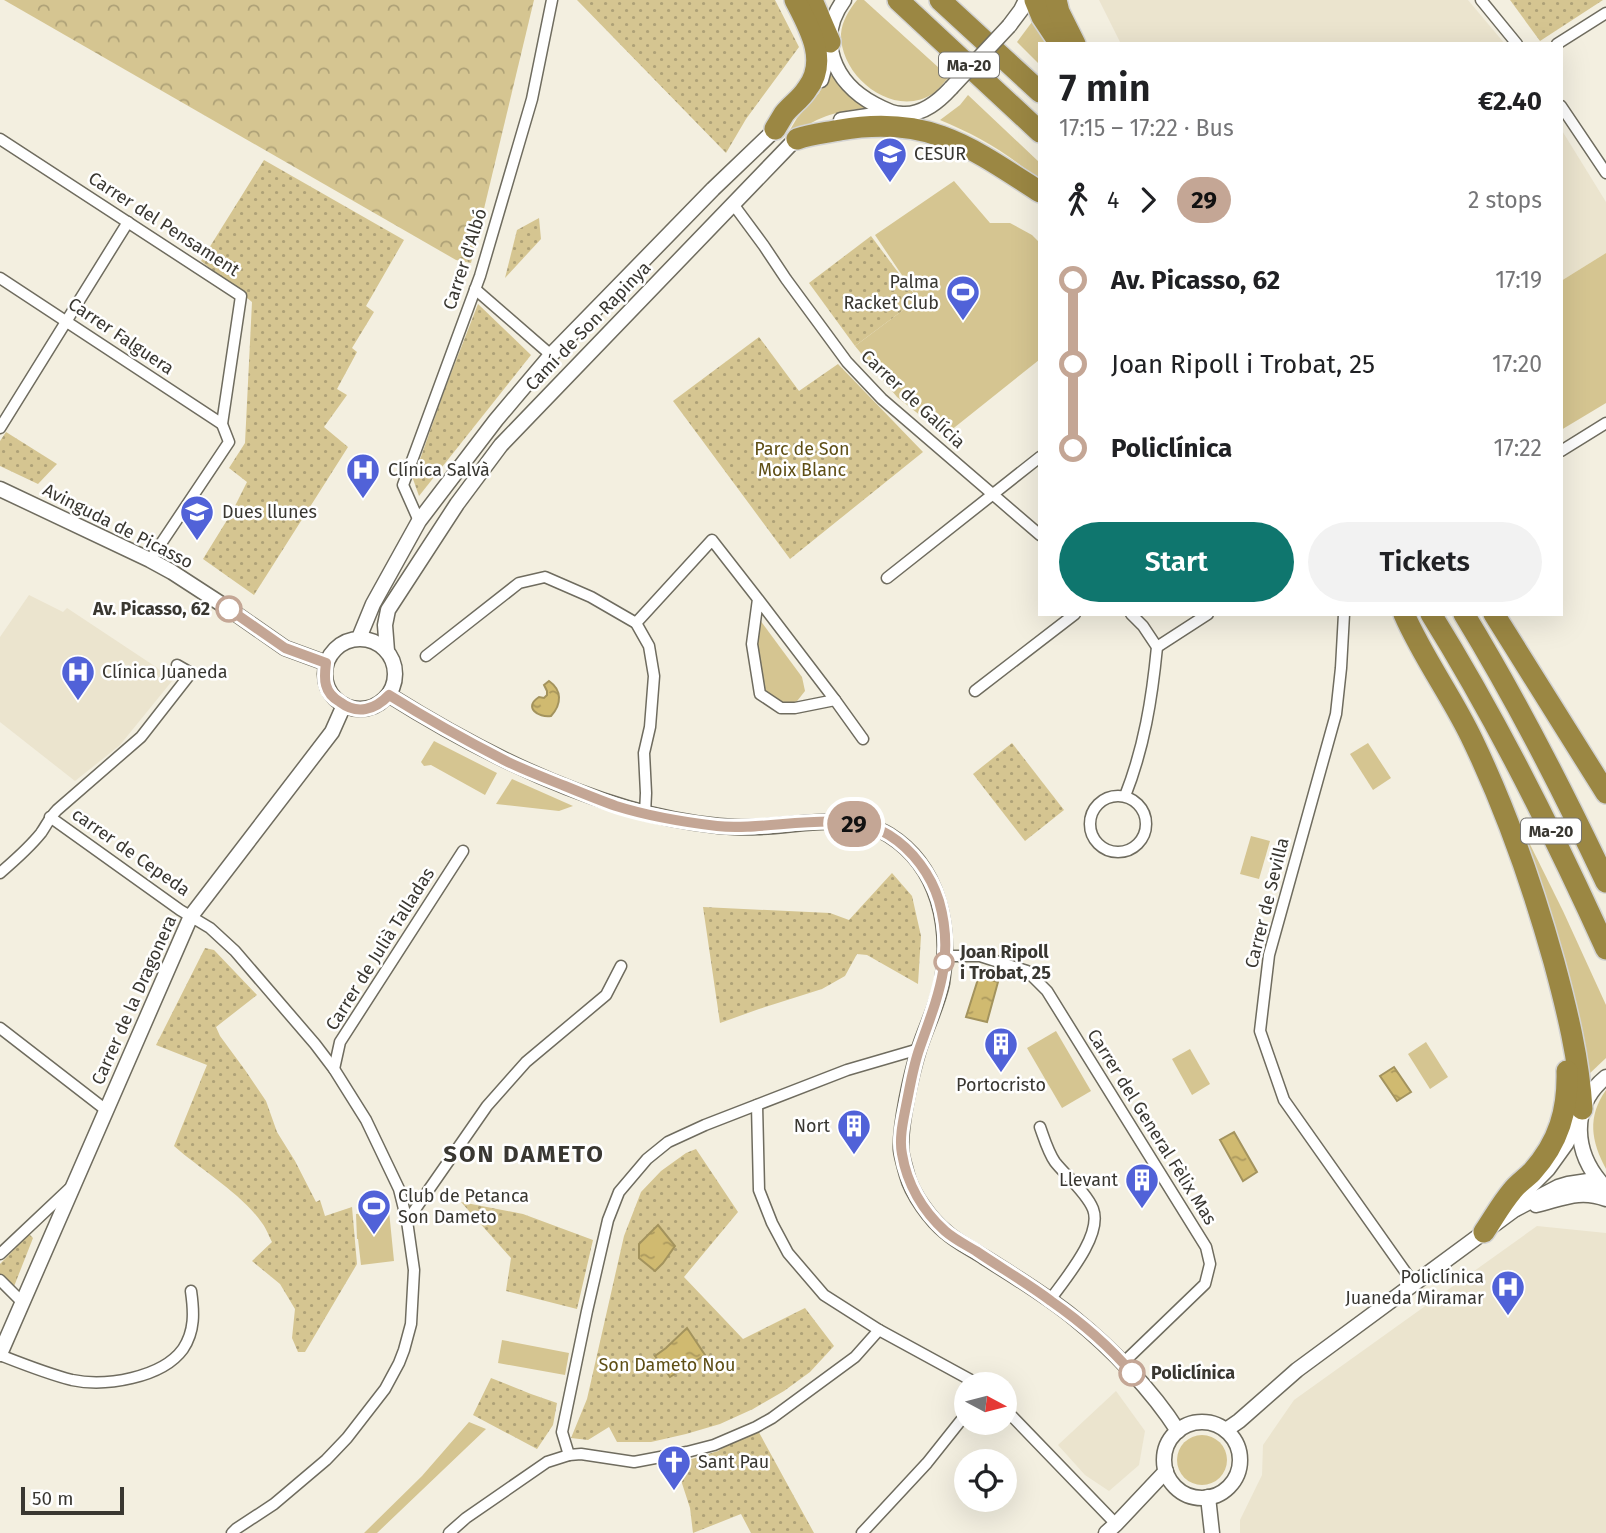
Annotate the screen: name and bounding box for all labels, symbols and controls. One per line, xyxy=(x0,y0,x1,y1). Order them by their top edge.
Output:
road number: Ma-20 xyxy=(939,53,999,78)
text: 7 min xyxy=(1059,65,1151,111)
text: €2.40 xyxy=(1478,86,1542,117)
text: 17:15 – 17:22 · Bus xyxy=(1059,114,1234,142)
school or university icon: CESUR xyxy=(871,135,909,184)
place label: CESUR xyxy=(914,143,966,165)
street label: Carrer del Pensament xyxy=(84,167,244,281)
icon: walk xyxy=(1059,181,1097,219)
icon: forward xyxy=(1129,181,1167,219)
text: 4 xyxy=(1107,186,1119,214)
text: 29 xyxy=(1191,186,1217,214)
text: 2 stops xyxy=(1468,186,1542,214)
street label: Carrer d'Albó xyxy=(438,205,492,313)
street label: Camí de Son Rapinya xyxy=(521,257,655,395)
text: Av. Picasso, 62 xyxy=(1111,265,1280,296)
text: 17:19 xyxy=(1495,266,1542,294)
place label: Palma Racket Club xyxy=(843,271,939,314)
sports icon: Palma Racket Club xyxy=(944,273,982,322)
street label: Carrer Falguera xyxy=(64,293,178,379)
street label: Carrer de Galícia xyxy=(856,345,970,453)
text: Joan Ripoll i Trobat, 25 xyxy=(1111,349,1375,380)
text: 17:20 xyxy=(1492,350,1542,378)
text: Policlínica xyxy=(1111,433,1232,464)
text: 17:22 xyxy=(1494,434,1542,462)
park label: Parc de Son Moix Blanc xyxy=(754,438,850,481)
hospital icon: Clínica Salvà xyxy=(344,451,382,500)
place label: Clínica Salvà xyxy=(388,459,490,481)
street label: Avinguda de Picasso xyxy=(39,479,197,573)
school or university icon: Dues llunes xyxy=(178,493,216,542)
place label: Dues llunes xyxy=(222,501,317,523)
button: Start xyxy=(1059,522,1294,602)
button: Tickets xyxy=(1308,522,1542,602)
marker: Av. Picasso, 62 xyxy=(216,596,242,622)
place label: Av. Picasso, 62 xyxy=(92,598,210,620)
hospital icon: Clínica Juaneda xyxy=(59,653,97,702)
place label: Clínica Juaneda xyxy=(102,661,228,683)
line badge: 29 xyxy=(822,801,886,847)
street label: carrer de Cepeda xyxy=(68,803,194,901)
text: 29 xyxy=(841,810,867,838)
road number: Ma-20 xyxy=(1521,818,1581,844)
street label: Carrer de Sevilla xyxy=(1240,835,1294,971)
street label: Carrer de Julià Talladas xyxy=(321,864,439,1034)
street label: Carrer de la Dragonera xyxy=(87,912,181,1088)
place label: Joan Ripoll i Trobat, 25 xyxy=(959,941,1051,984)
marker: Joan Ripoll i Trobat, 25 xyxy=(934,952,954,972)
building icon: Portocristo xyxy=(982,1025,1020,1074)
street label: Carrer del General Fèlix Mas xyxy=(1083,1025,1221,1229)
place label: Portocristo xyxy=(956,1074,1046,1096)
building icon: Nort xyxy=(835,1107,873,1156)
place label: Nort xyxy=(794,1115,830,1137)
district label: SON DAMETO xyxy=(443,1140,605,1168)
building icon: Llevant xyxy=(1123,1161,1161,1210)
place label: Llevant xyxy=(1059,1169,1118,1191)
place label: Club de Petanca Son Dameto xyxy=(398,1185,529,1228)
sports icon: Club de Petanca Son Dameto xyxy=(355,1187,393,1236)
place label: Policlínica Juaneda Miramar xyxy=(1345,1266,1484,1309)
hospital icon: Policlínica Juaneda Miramar xyxy=(1489,1268,1527,1317)
park label: Son Dameto Nou xyxy=(599,1354,735,1376)
marker: Policlínica xyxy=(1119,1360,1145,1386)
place label: Policlínica xyxy=(1151,1362,1235,1384)
north arrow xyxy=(954,1372,1017,1435)
map controls xyxy=(954,1372,1017,1512)
church icon: Sant Pau xyxy=(655,1443,693,1492)
button: locate xyxy=(954,1449,1017,1512)
place label: Sant Pau xyxy=(698,1451,769,1473)
scale bar xyxy=(21,1484,124,1516)
text: 50 m xyxy=(32,1487,73,1510)

